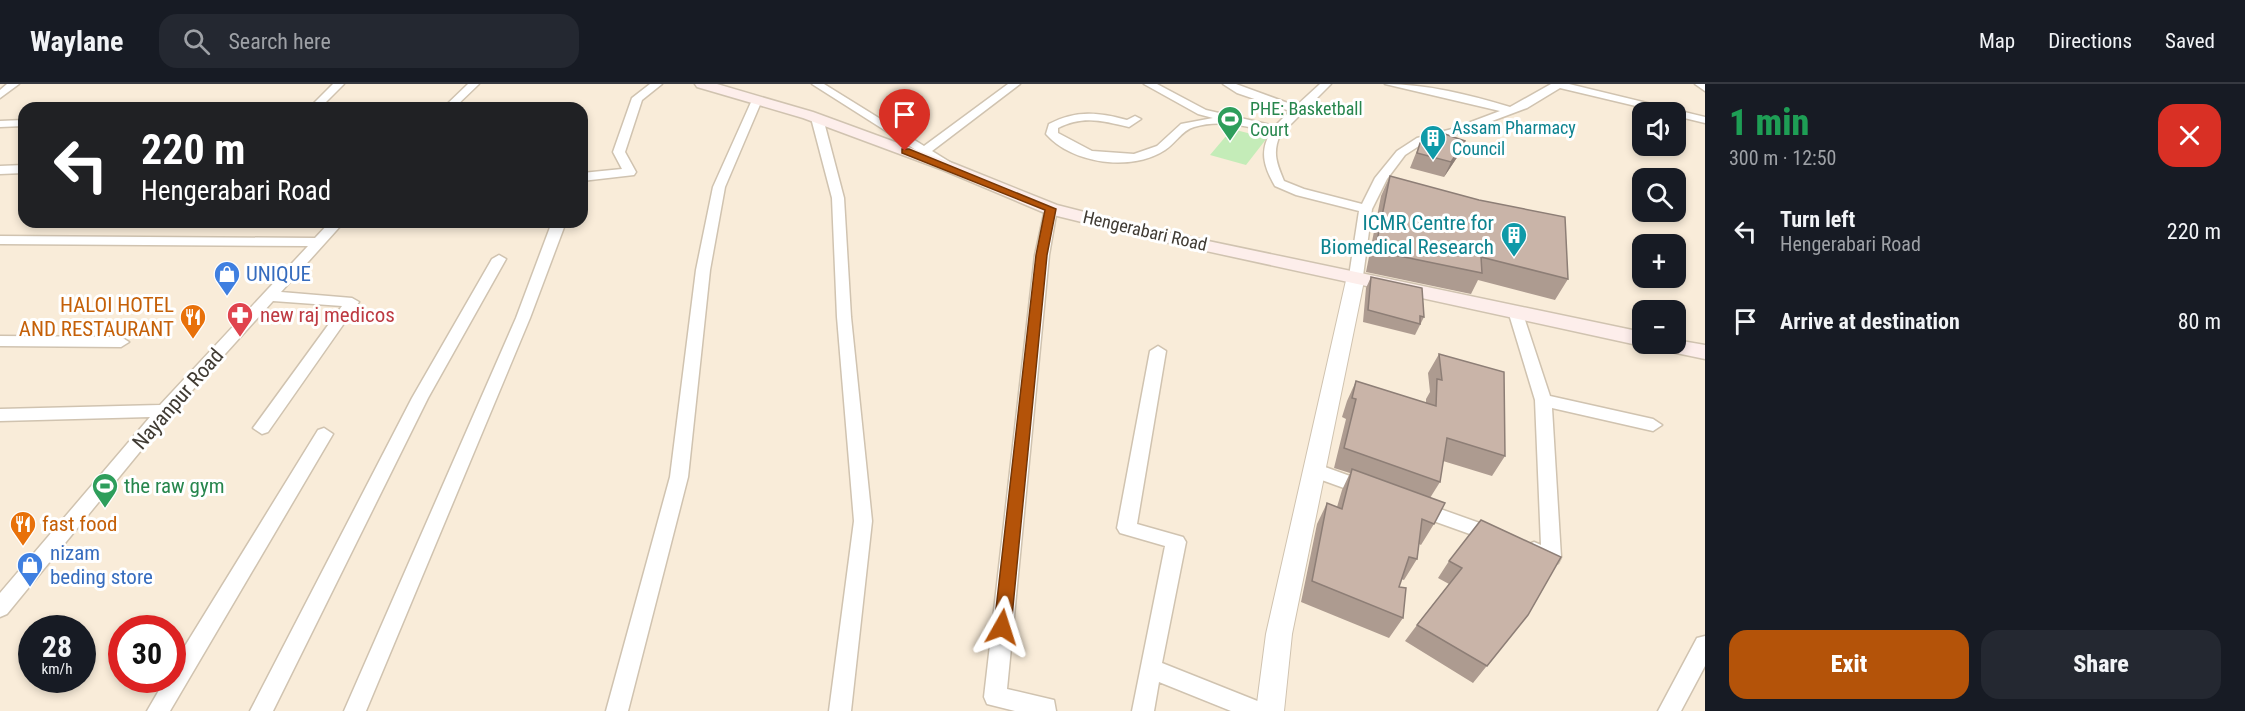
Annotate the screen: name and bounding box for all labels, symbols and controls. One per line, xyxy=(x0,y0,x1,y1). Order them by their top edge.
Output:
search box xyxy=(159,14,579,68)
text: Waylane xyxy=(30,25,123,58)
icon: search xyxy=(180,25,213,58)
text: Search here xyxy=(228,29,331,54)
text: Map xyxy=(1979,29,2015,53)
text: Directions xyxy=(2048,29,2132,53)
text: Saved xyxy=(2165,29,2215,53)
pin xyxy=(879,89,930,151)
icon: arrive xyxy=(888,98,921,131)
place label: PHE: Basketball Court xyxy=(1250,98,1363,140)
map controls xyxy=(1632,102,1686,354)
button: sound xyxy=(1632,102,1686,156)
text: 1 min xyxy=(1729,102,1809,144)
sports icon: PHE: Basketball Court xyxy=(1215,104,1245,142)
button: close xyxy=(2158,104,2221,167)
place label: Assam Pharmacy Council xyxy=(1452,117,1576,159)
building icon: Assam Pharmacy Council xyxy=(1418,123,1448,161)
text: 220 m xyxy=(141,125,246,174)
icon: left xyxy=(42,126,120,204)
text: 300 m · 12:50 xyxy=(1729,146,1836,170)
button: search xyxy=(1632,168,1686,222)
text: Hengerabari Road xyxy=(141,175,331,207)
street label: Hengerabari Road xyxy=(1081,206,1209,255)
text: Turn left xyxy=(1780,207,1855,232)
place label: ICMR Centre for Biomedical Research xyxy=(1320,211,1494,259)
icon: left xyxy=(1729,215,1762,248)
text: 220 m xyxy=(2167,219,2221,244)
building icon: ICMR Centre for Biomedical Research xyxy=(1499,220,1529,258)
text: Hengerabari Road xyxy=(1780,232,1921,256)
button: + xyxy=(1632,234,1686,288)
shop icon: UNIQUE xyxy=(212,259,242,297)
place label: UNIQUE xyxy=(246,262,311,286)
place label: HALOI HOTEL AND RESTAURANT xyxy=(19,293,174,341)
pharmacy icon: new raj medicos xyxy=(225,300,255,338)
button: − xyxy=(1632,300,1686,354)
restaurant icon: HALOI HOTEL AND RESTAURANT xyxy=(178,302,208,340)
place label: new raj medicos xyxy=(260,303,395,327)
icon: arrive xyxy=(1729,305,1762,338)
text: Arrive at destination xyxy=(1780,309,1960,334)
text: 80 m xyxy=(2178,309,2221,334)
street label: Nayanpur Road xyxy=(128,344,228,454)
sports icon: the raw gym xyxy=(90,471,120,509)
place label: the raw gym xyxy=(124,474,224,498)
restaurant icon: fast food xyxy=(8,509,38,547)
place label: fast food xyxy=(42,512,117,536)
place label: nizam beding store xyxy=(50,541,153,589)
shop icon: nizam beding store xyxy=(15,550,45,588)
position arrow xyxy=(970,595,1034,659)
speed limit sign: 30 xyxy=(108,615,186,693)
text: 28 xyxy=(42,629,72,664)
button: Exit xyxy=(1729,630,1969,699)
button: Share xyxy=(1981,630,2221,699)
text: km/h xyxy=(42,660,72,678)

